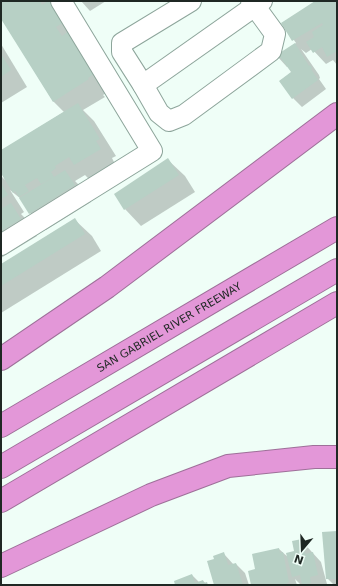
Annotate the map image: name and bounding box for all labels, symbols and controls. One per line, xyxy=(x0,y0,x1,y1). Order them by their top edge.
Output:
street label: SAN GABRIEL RIVER FREEWAY xyxy=(95,280,244,375)
north arrow xyxy=(282,530,322,570)
text: N xyxy=(292,551,305,567)

